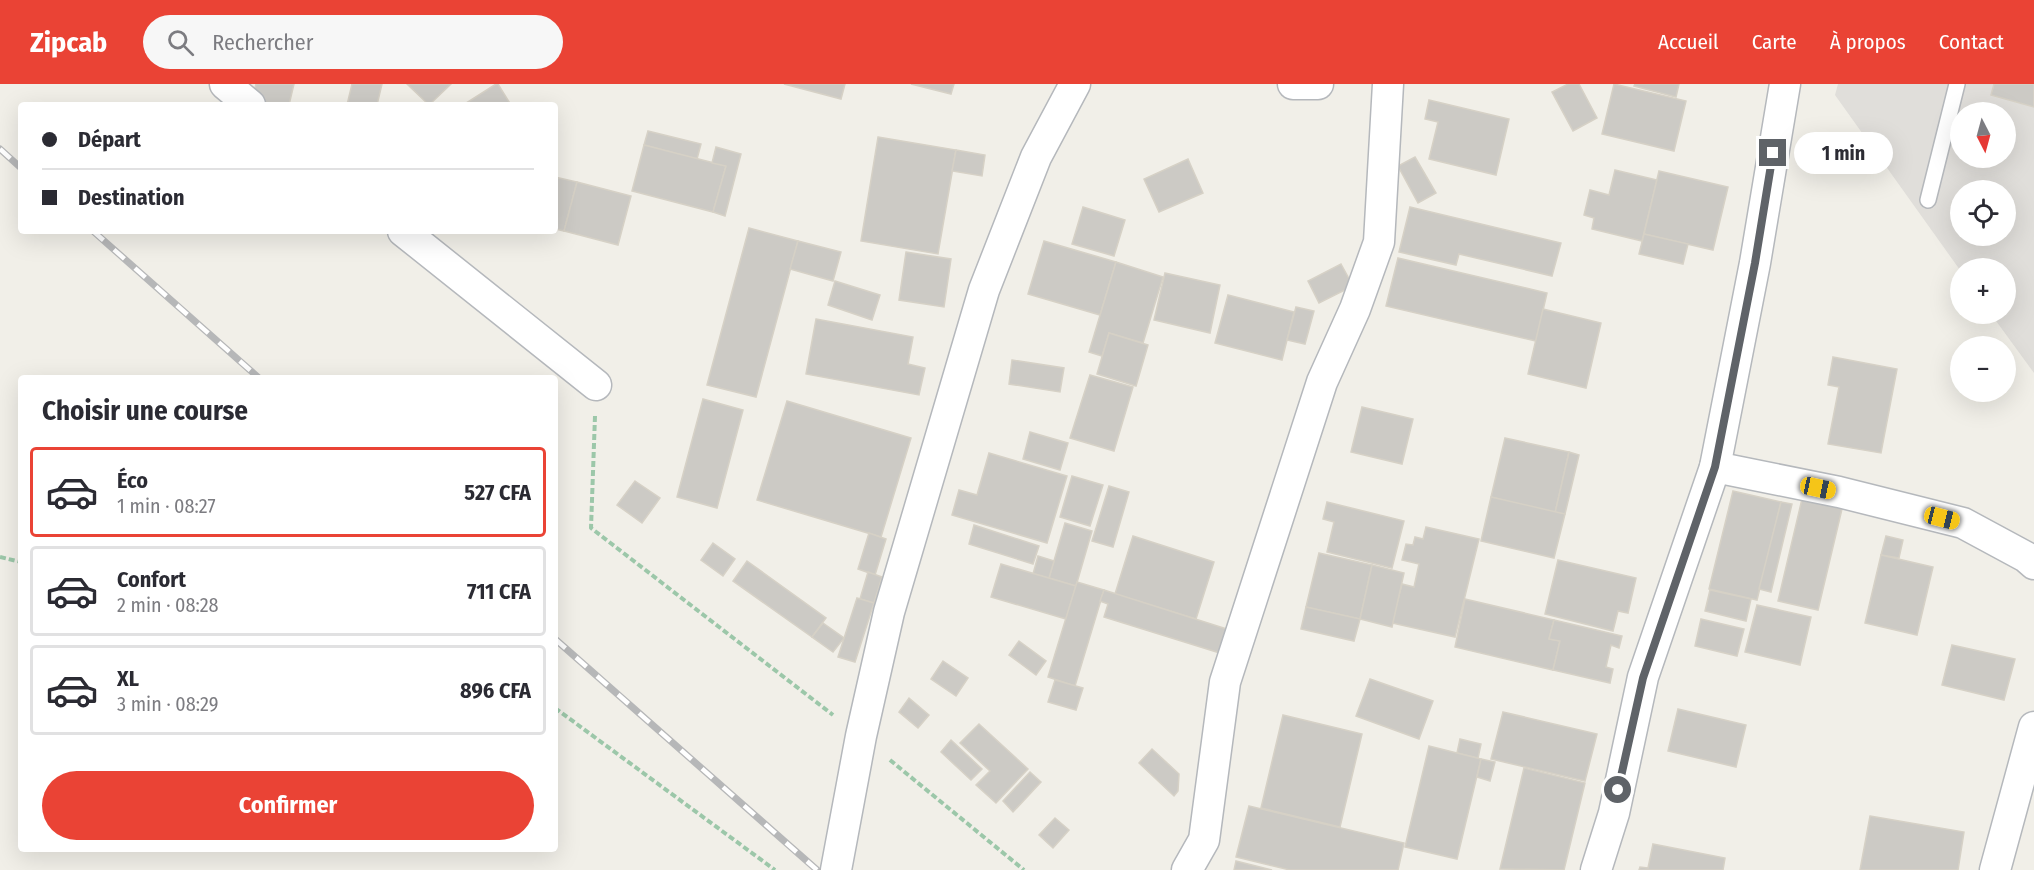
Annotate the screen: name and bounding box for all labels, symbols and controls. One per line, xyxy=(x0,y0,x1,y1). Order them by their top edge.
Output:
search box xyxy=(143,15,563,69)
text: Zipcab xyxy=(30,26,107,59)
icon: search xyxy=(164,26,197,59)
text: Rechercher xyxy=(212,29,313,56)
text: Accueil xyxy=(1658,29,1719,55)
text: Carte xyxy=(1752,29,1797,55)
text: À propos xyxy=(1830,29,1906,55)
text: Contact xyxy=(1939,29,2004,55)
north arrow xyxy=(1950,102,2016,168)
map controls xyxy=(1950,102,2016,402)
text: Départ xyxy=(78,126,141,153)
callout: 1 min xyxy=(1794,132,1893,174)
route end xyxy=(1759,139,1786,166)
text: 1 min xyxy=(1822,141,1865,165)
button: locate xyxy=(1950,180,2016,246)
text: Destination xyxy=(78,184,185,211)
button: + xyxy=(1950,258,2016,324)
button: − xyxy=(1950,336,2016,402)
text: Choisir une course xyxy=(42,395,248,427)
icon: car xyxy=(45,465,99,519)
text: Éco xyxy=(117,467,148,494)
car xyxy=(1799,475,1837,501)
text: 527 CFA xyxy=(464,479,531,506)
text: 1 min · 08:27 xyxy=(117,494,216,518)
car xyxy=(1922,505,1962,531)
icon: car xyxy=(45,564,99,618)
text: Confort xyxy=(117,566,186,593)
text: 711 CFA xyxy=(467,578,531,605)
text: 2 min · 08:28 xyxy=(117,593,219,617)
icon: car xyxy=(45,663,99,717)
text: XL xyxy=(117,665,139,692)
text: 896 CFA xyxy=(460,677,531,704)
text: 3 min · 08:29 xyxy=(117,692,218,716)
button: Confirmer xyxy=(42,771,534,840)
route start xyxy=(1604,776,1631,803)

